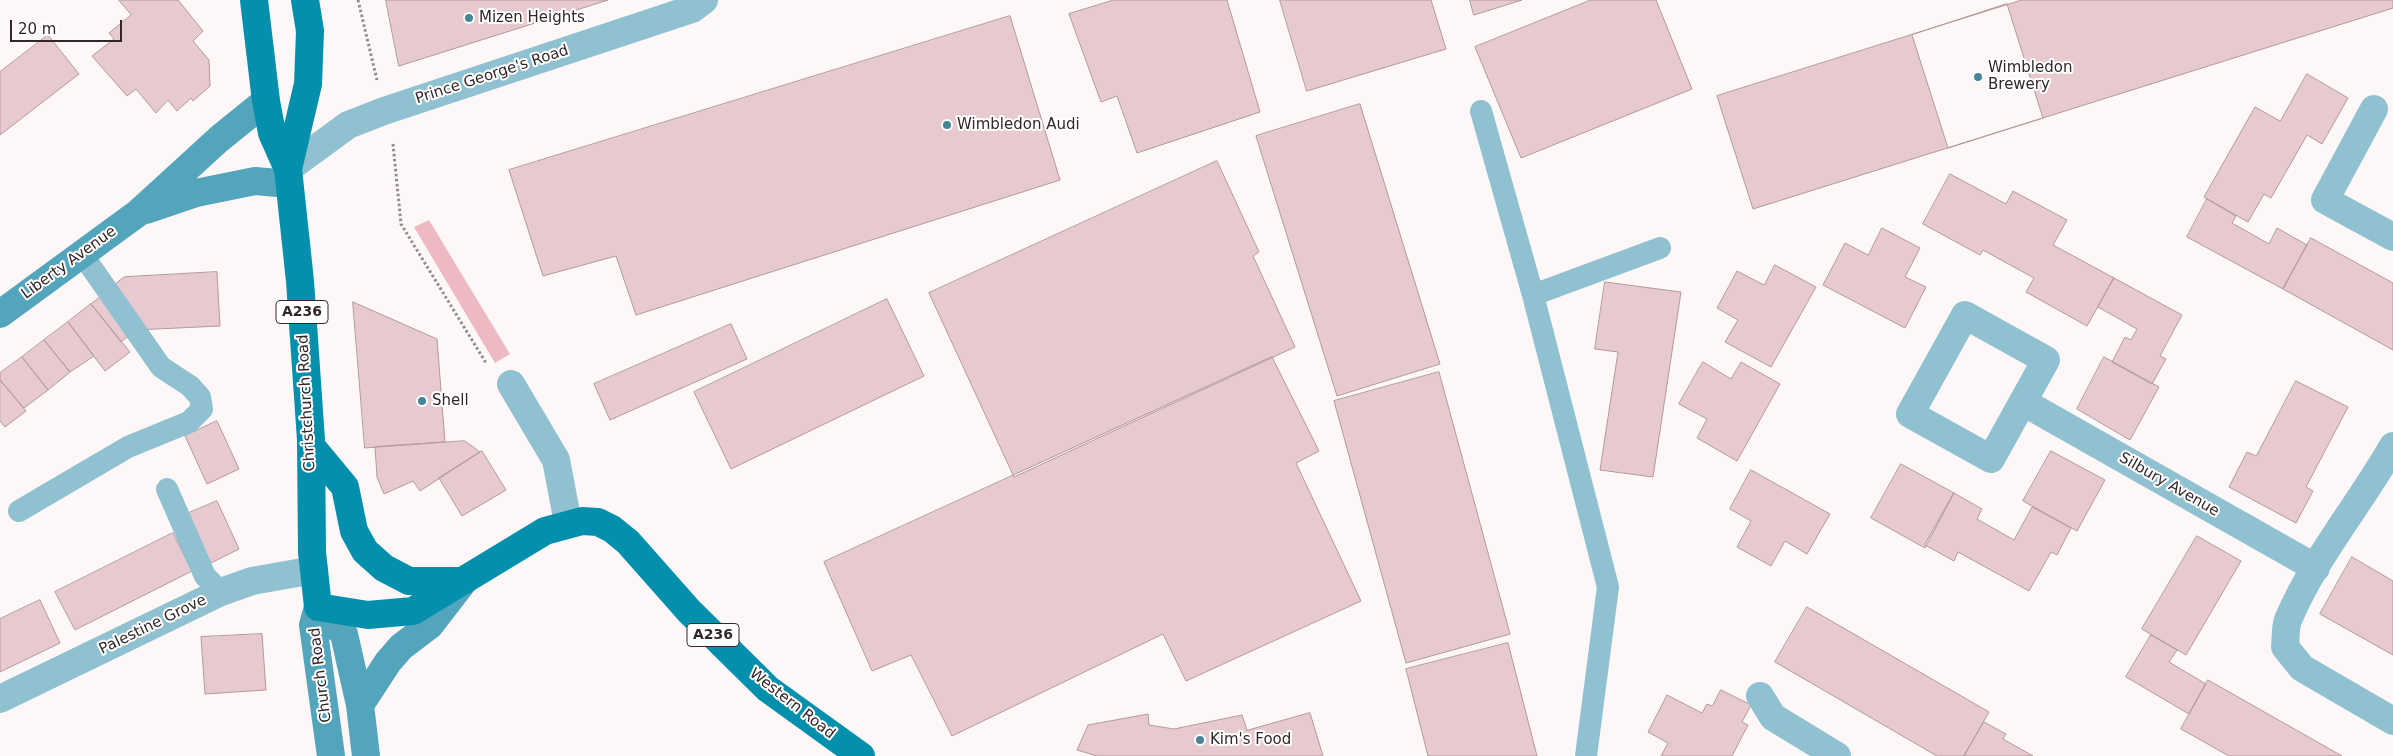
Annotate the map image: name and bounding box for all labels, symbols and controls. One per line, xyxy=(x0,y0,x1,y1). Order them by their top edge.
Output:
place label: Mizen Heights xyxy=(479,9,585,27)
scale bar xyxy=(12,10,125,42)
marker: Mizen Heights xyxy=(463,12,475,24)
text: 20 m xyxy=(18,20,56,38)
street label: Prince George's Road xyxy=(413,42,571,108)
place label: Wimbledon Brewery xyxy=(1988,59,2072,94)
marker: Wimbledon Brewery xyxy=(1972,71,1984,83)
place label: Wimbledon Audi xyxy=(957,116,1080,134)
marker: Wimbledon Audi xyxy=(941,119,953,131)
street label: Liberty Avenue xyxy=(18,223,120,303)
road number: A236 xyxy=(276,300,328,324)
street label: Christchurch Road xyxy=(294,334,320,472)
place label: Shell xyxy=(432,392,469,410)
marker: Shell xyxy=(416,395,428,407)
street label: Silbury Avenue xyxy=(2116,449,2222,521)
street label: Palestine Grove xyxy=(96,591,210,659)
road number: A236 xyxy=(687,624,739,646)
street label: Church Road xyxy=(306,627,336,723)
street label: Western Road xyxy=(746,665,838,743)
place label: Kim's Food xyxy=(1210,731,1291,749)
marker: Kim's Food xyxy=(1194,734,1206,746)

